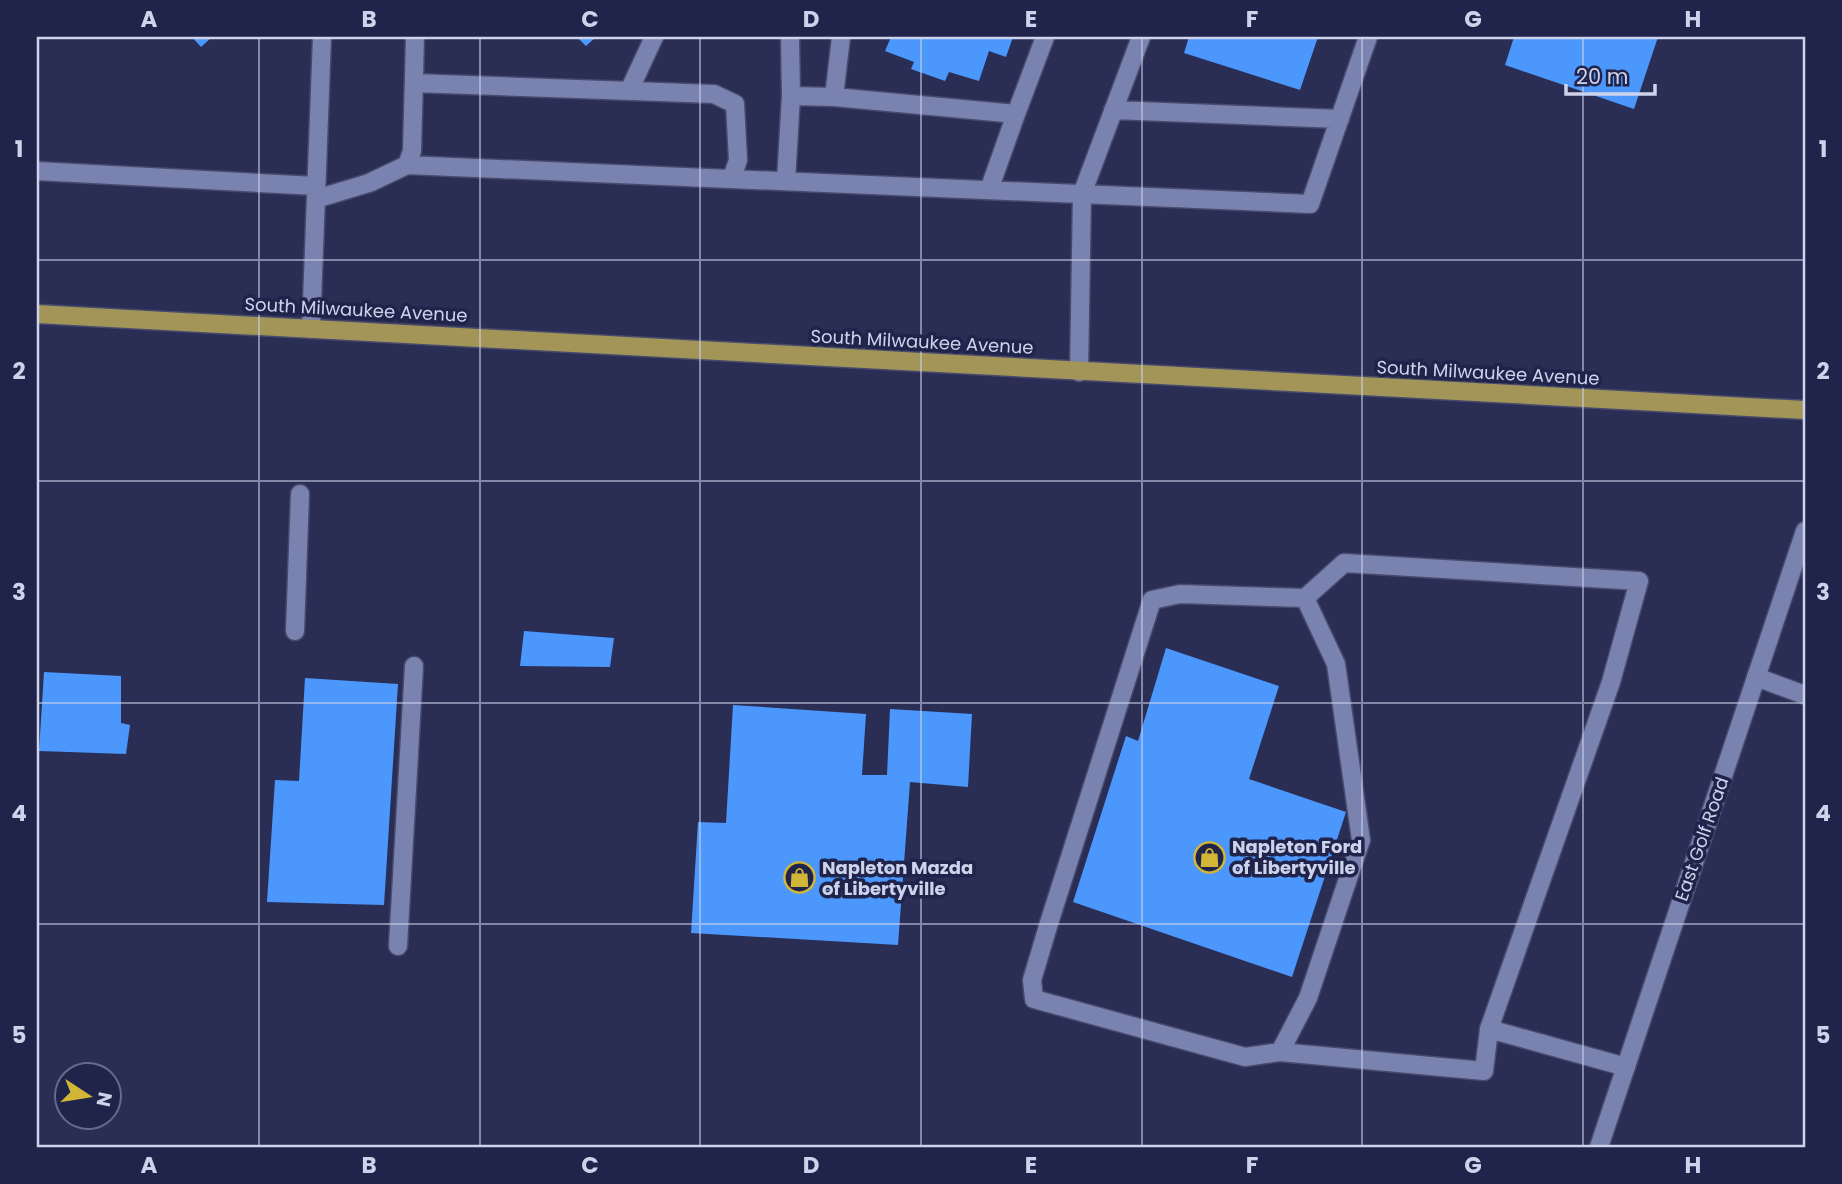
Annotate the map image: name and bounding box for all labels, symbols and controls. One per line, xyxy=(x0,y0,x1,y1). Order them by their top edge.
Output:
text: A xyxy=(141,3,158,35)
text: B xyxy=(361,3,377,35)
text: C xyxy=(581,3,599,35)
text: D xyxy=(803,3,819,35)
text: E xyxy=(1025,3,1037,35)
text: F xyxy=(1246,3,1258,35)
text: G xyxy=(1464,3,1482,35)
text: H xyxy=(1685,3,1701,35)
scale bar xyxy=(1566,52,1655,96)
text: 20 m xyxy=(1576,62,1629,91)
text: 1 xyxy=(15,133,23,165)
text: 1 xyxy=(1819,133,1827,165)
street label: South Milwaukee Avenue xyxy=(244,291,468,328)
street label: South Milwaukee Avenue xyxy=(810,323,1034,360)
street label: South Milwaukee Avenue xyxy=(1376,354,1600,391)
text: 2 xyxy=(12,355,26,387)
text: 2 xyxy=(1816,355,1830,387)
text: 3 xyxy=(12,576,26,608)
text: 3 xyxy=(1816,576,1830,608)
street label: East Golf Road xyxy=(1669,773,1734,904)
text: 4 xyxy=(11,797,27,829)
text: 4 xyxy=(1815,797,1831,829)
place label: Napleton Ford of Libertyville xyxy=(1232,834,1362,880)
shop icon: Napleton Ford of Libertyville xyxy=(1192,840,1226,874)
place label: Napleton Mazda of Libertyville xyxy=(822,855,973,901)
shop icon: Napleton Mazda of Libertyville xyxy=(782,861,816,895)
text: 5 xyxy=(12,1019,26,1051)
text: 5 xyxy=(1816,1019,1830,1051)
north arrow xyxy=(52,1062,122,1132)
text: N xyxy=(89,1090,119,1109)
text: A xyxy=(141,1149,158,1181)
text: B xyxy=(361,1149,377,1181)
text: C xyxy=(581,1149,599,1181)
text: D xyxy=(803,1149,819,1181)
text: E xyxy=(1025,1149,1037,1181)
text: F xyxy=(1246,1149,1258,1181)
text: G xyxy=(1464,1149,1482,1181)
text: H xyxy=(1685,1149,1701,1181)

